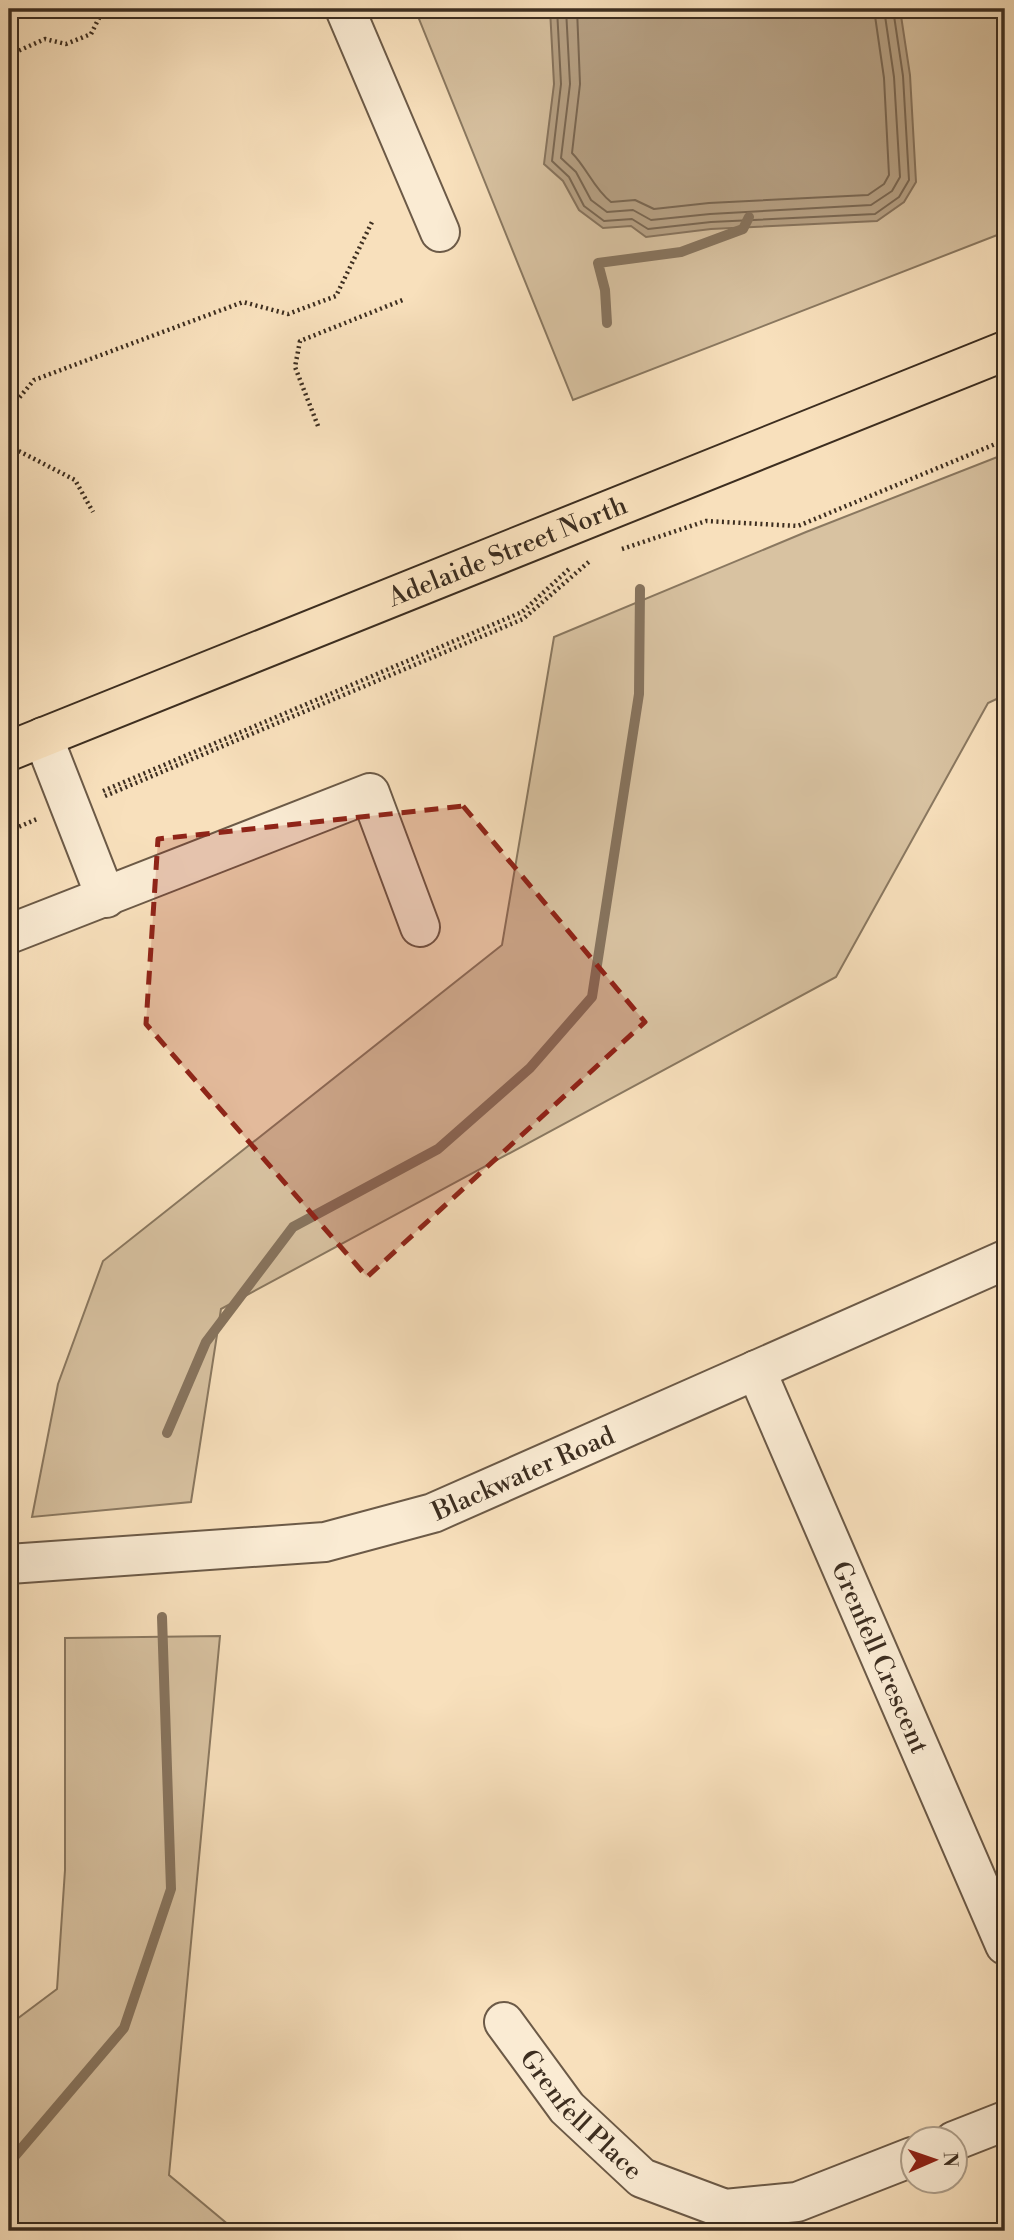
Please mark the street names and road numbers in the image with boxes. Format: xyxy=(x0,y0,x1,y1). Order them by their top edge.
street label: Adelaide Street North xyxy=(383,489,632,614)
street label: Blackwater Road xyxy=(426,1420,620,1529)
street label: Grenfell Crescent xyxy=(824,1557,935,1759)
street label: Grenfell Place xyxy=(513,2044,649,2187)

